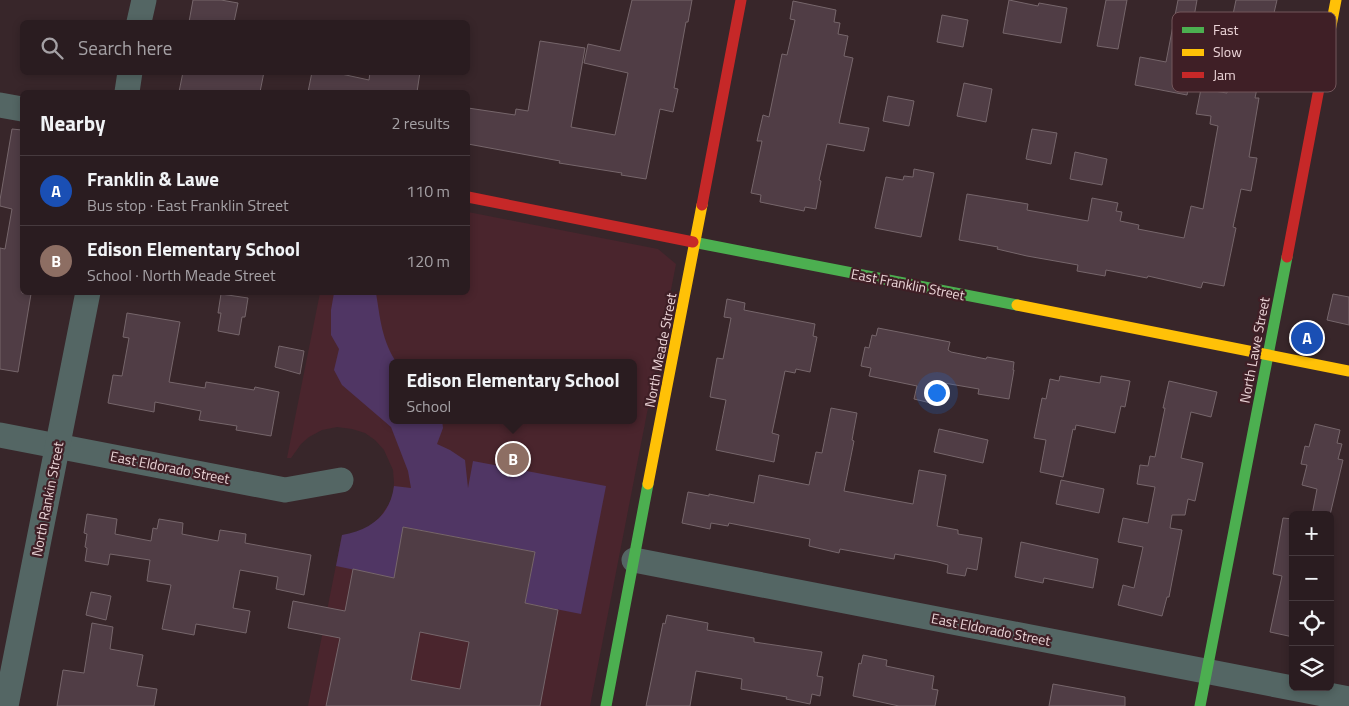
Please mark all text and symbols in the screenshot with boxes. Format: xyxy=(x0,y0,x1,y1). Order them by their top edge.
legend xyxy=(1172,12,1336,92)
text: Fast xyxy=(1213,19,1238,40)
search box xyxy=(20,20,470,75)
text: Search here xyxy=(78,33,172,62)
icon: search xyxy=(38,34,66,62)
text: Slow xyxy=(1213,41,1242,62)
text: Jam xyxy=(1213,64,1236,85)
text: Nearby xyxy=(40,107,105,139)
text: 2 results xyxy=(391,111,450,135)
text: Franklin & Lawe xyxy=(87,164,219,193)
text: A xyxy=(51,179,61,203)
text: 110 m xyxy=(406,179,450,203)
text: Bus stop · East Franklin Street xyxy=(87,193,289,217)
text: Edison Elementary School xyxy=(87,234,300,263)
text: B xyxy=(51,249,61,273)
text: 120 m xyxy=(406,249,450,273)
text: School · North Meade Street xyxy=(87,263,276,287)
street label: East Franklin Street xyxy=(849,263,967,305)
street label: North Meade Street xyxy=(639,291,681,409)
street label: North Lawe Street xyxy=(1233,295,1275,405)
pin: A xyxy=(1291,319,1323,357)
popup xyxy=(389,359,637,424)
text: Edison Elementary School xyxy=(406,365,620,394)
your location xyxy=(924,380,950,406)
text: School xyxy=(406,394,451,418)
street label: North Rankin Street xyxy=(26,440,68,558)
pin: B xyxy=(497,440,529,478)
street label: East Eldorado Street xyxy=(109,445,231,489)
map controls xyxy=(1289,511,1334,691)
button: + xyxy=(1289,511,1334,556)
button: − xyxy=(1289,556,1334,601)
button: locate xyxy=(1289,601,1334,646)
street label: East Eldorado Street xyxy=(930,607,1052,651)
button: layers xyxy=(1289,646,1334,691)

